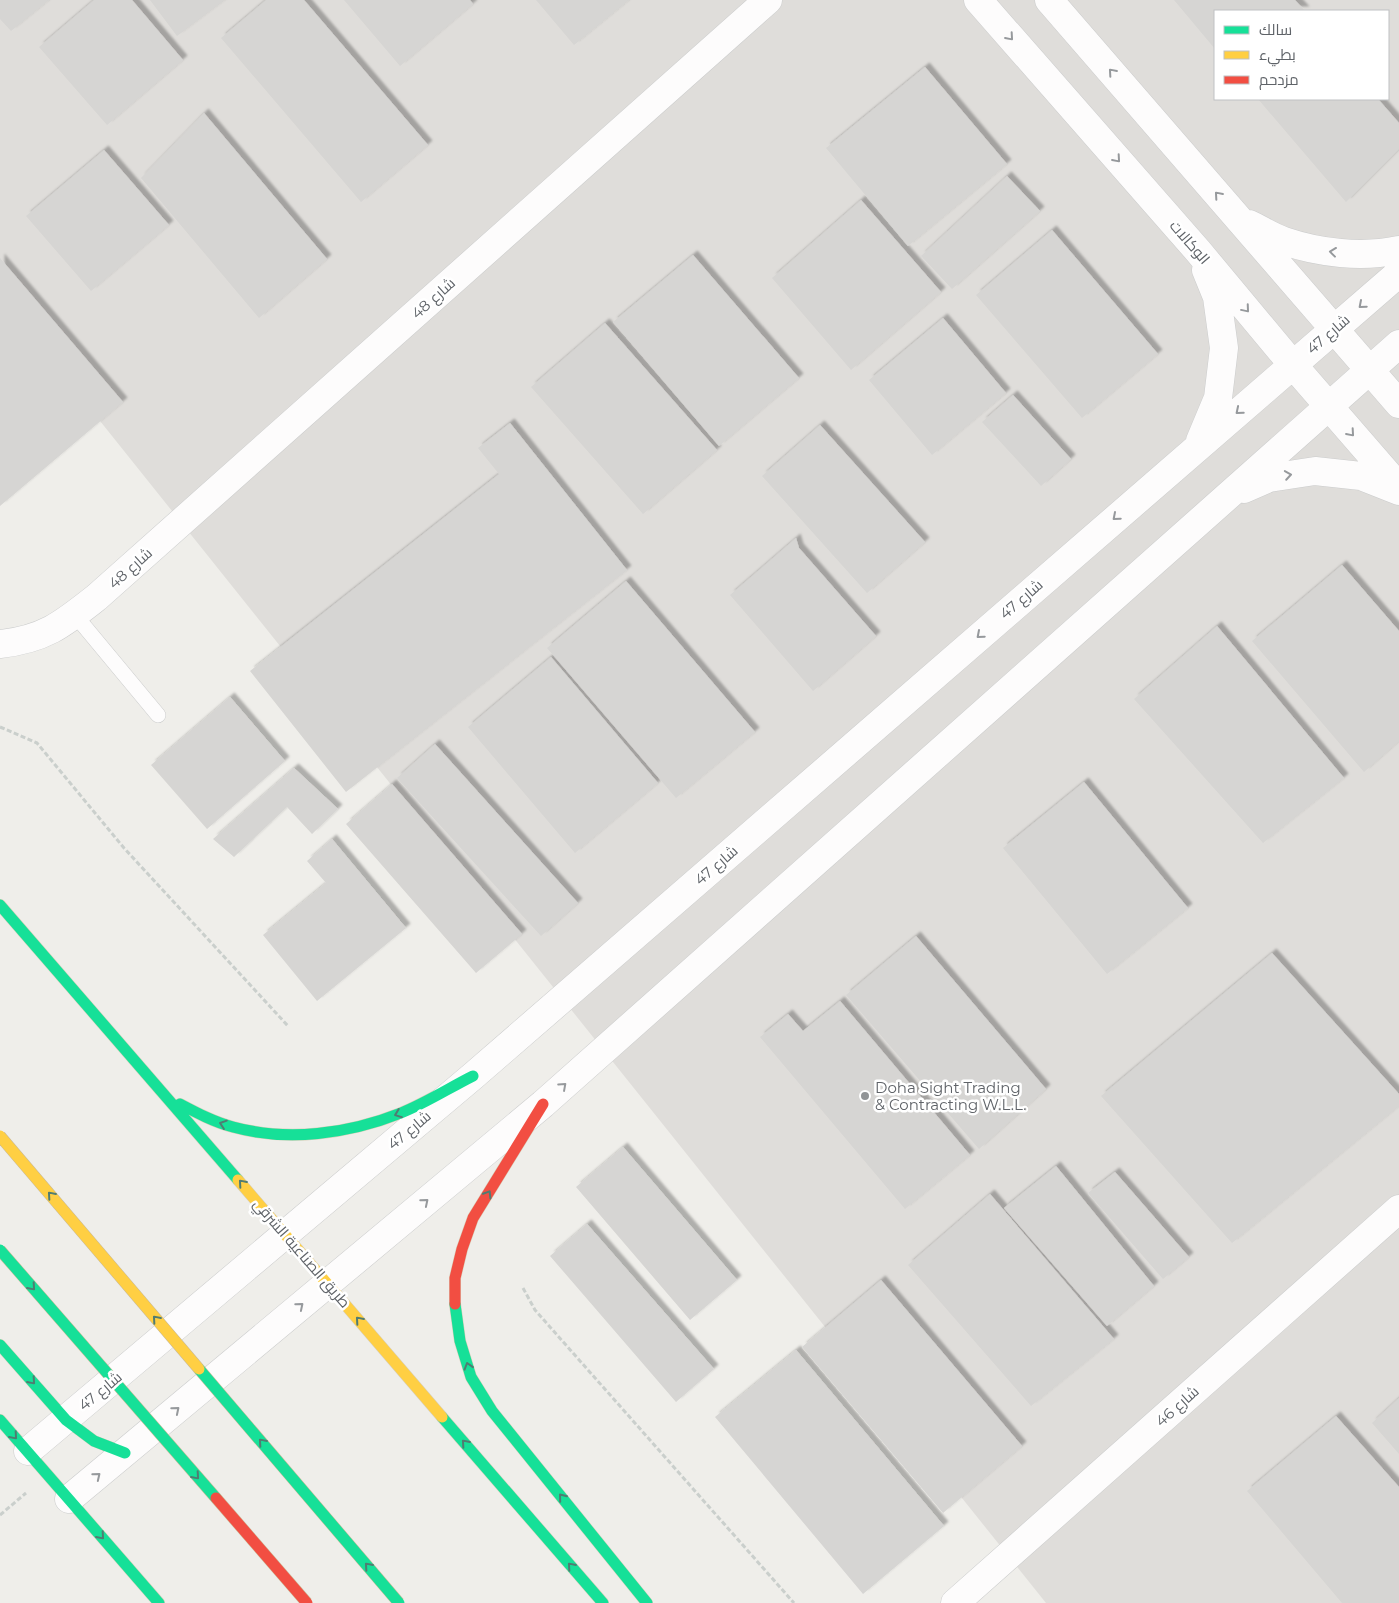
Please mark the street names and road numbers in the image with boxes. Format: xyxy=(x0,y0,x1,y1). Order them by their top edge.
street label: الوكالات xyxy=(1166,216,1214,268)
street label: شارع 48 xyxy=(407,273,460,324)
street label: شارع 47 xyxy=(1303,310,1355,359)
street label: شارع 48 xyxy=(104,543,157,594)
street label: شارع 47 xyxy=(996,575,1048,624)
street label: شارع 47 xyxy=(691,841,743,890)
street label: شارع 47 xyxy=(383,1106,436,1155)
street label: طريق الصناعية الشرقي xyxy=(247,1194,355,1313)
street label: شارع 47 xyxy=(74,1367,127,1416)
street label: شارع 46 xyxy=(1151,1382,1204,1432)

